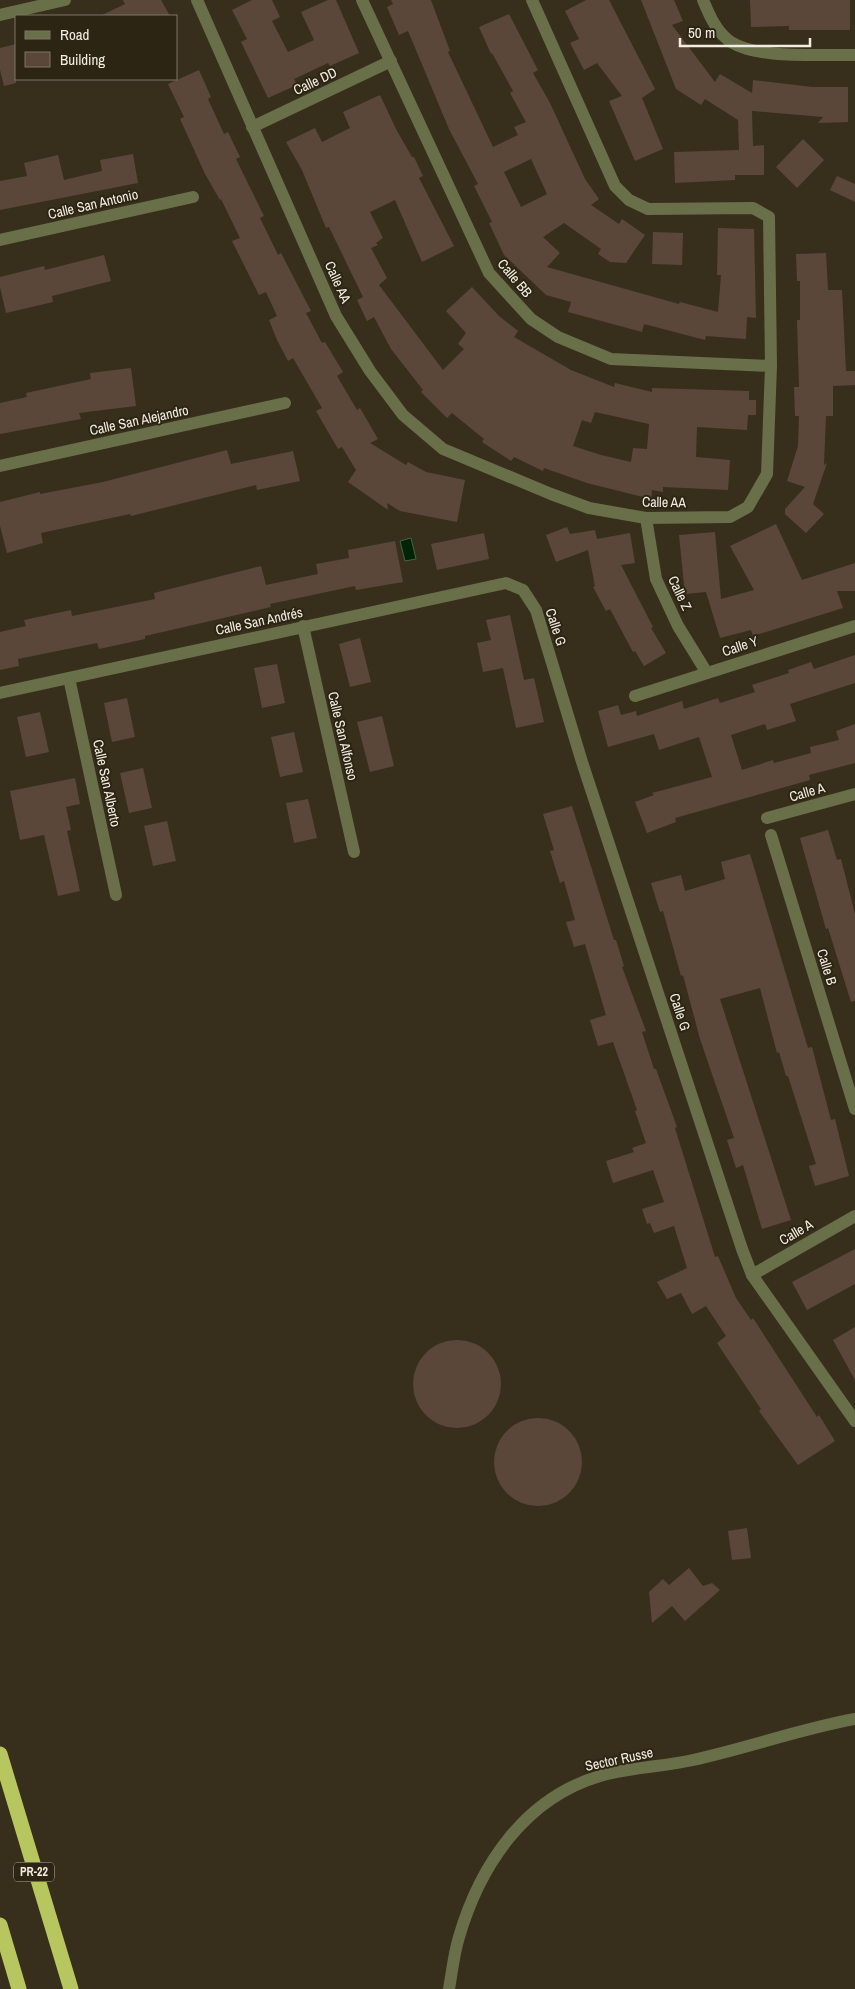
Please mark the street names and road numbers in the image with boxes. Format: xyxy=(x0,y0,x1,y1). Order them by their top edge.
street label: Calle DD xyxy=(290,63,340,99)
street label: Calle San Antonio xyxy=(46,185,140,223)
street label: Calle BB xyxy=(494,255,536,301)
street label: Calle AA xyxy=(321,258,355,306)
street label: Calle San Alejandro xyxy=(88,401,190,439)
street label: Calle AA xyxy=(642,493,687,511)
street label: Calle Z xyxy=(664,573,696,613)
street label: Calle San Andrés xyxy=(214,603,305,639)
street label: Calle G xyxy=(542,606,570,648)
street label: Calle Y xyxy=(720,632,761,660)
street label: Calle San Alfonso xyxy=(324,690,362,782)
street label: Calle San Alberto xyxy=(89,738,125,828)
street label: Calle A xyxy=(787,778,827,806)
street label: Calle B xyxy=(813,947,841,988)
street label: Calle G xyxy=(666,991,694,1033)
street label: Calle A xyxy=(776,1215,817,1249)
street label: Sector Russe xyxy=(583,1743,655,1775)
road number: PR-22 xyxy=(14,1862,54,1881)

